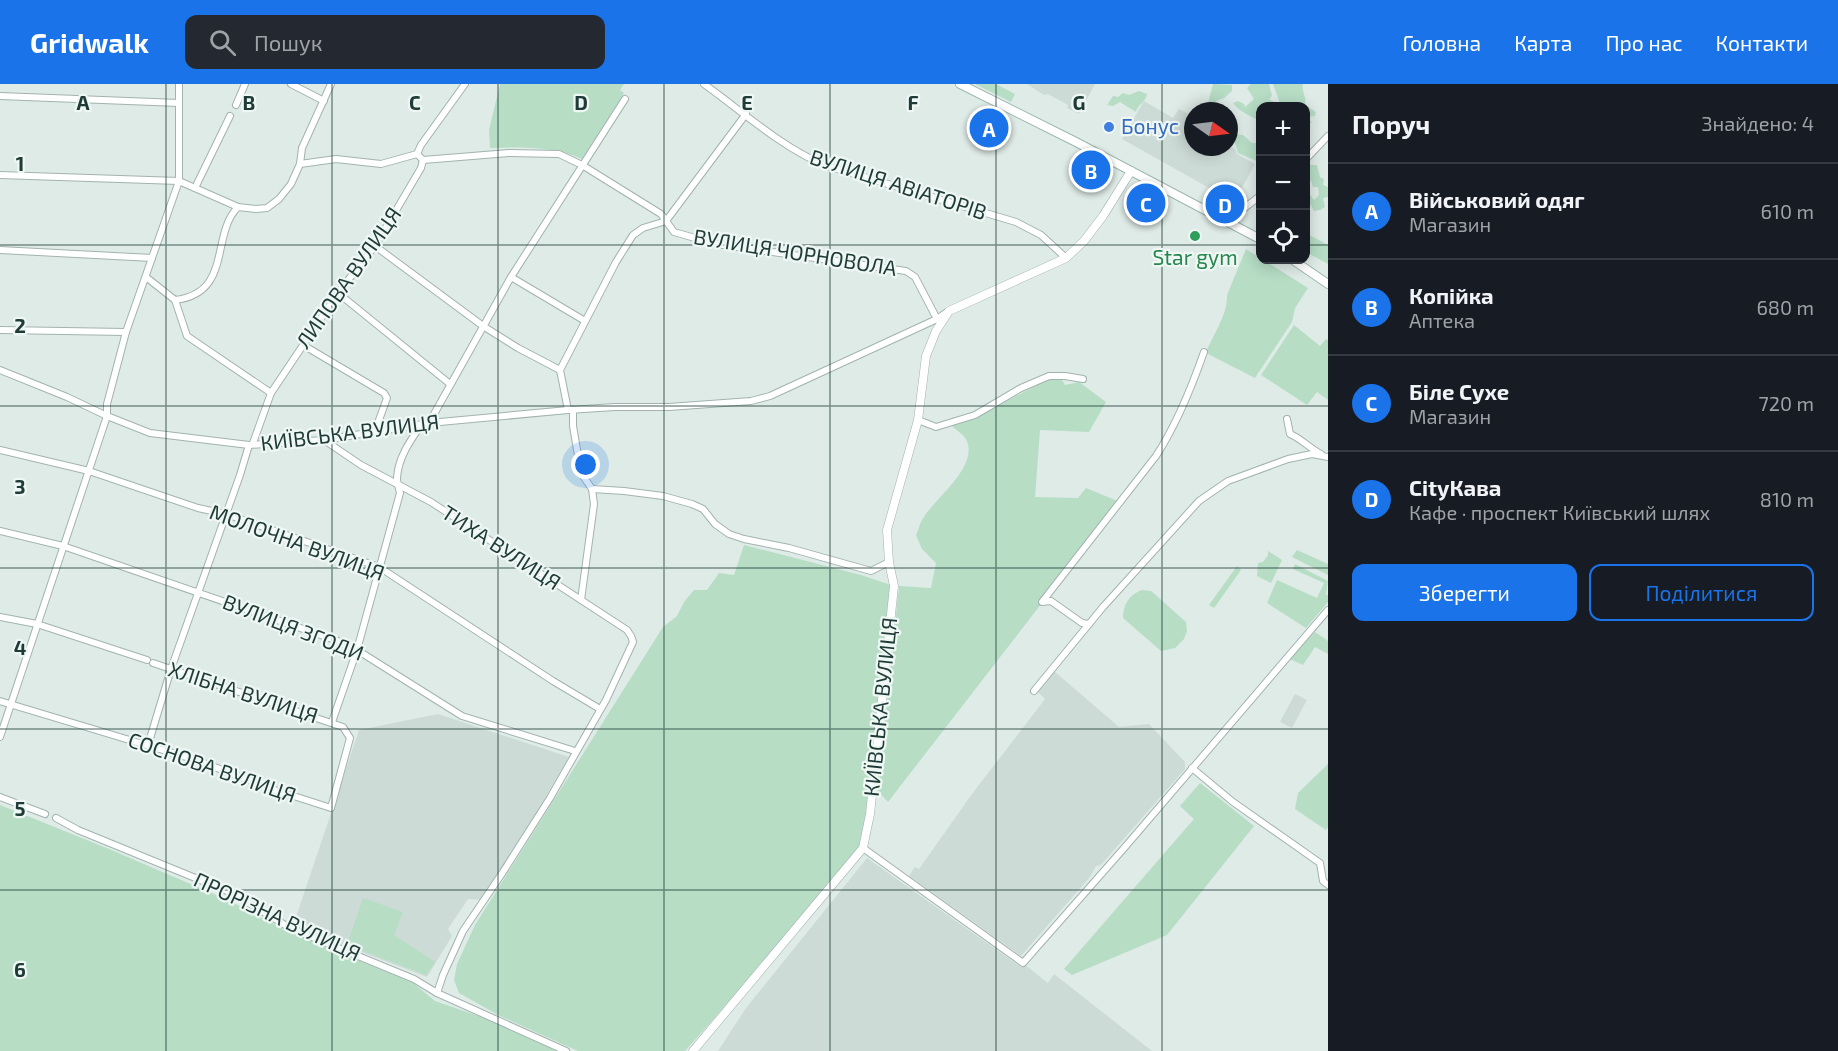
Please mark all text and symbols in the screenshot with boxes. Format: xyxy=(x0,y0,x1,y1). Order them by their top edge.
search box xyxy=(185,15,605,69)
text: Gridwalk xyxy=(30,25,149,59)
icon: search xyxy=(206,26,239,59)
text: Пошук xyxy=(254,29,323,55)
text: Головна xyxy=(1402,30,1481,55)
text: Карта xyxy=(1514,30,1572,55)
text: Про нас xyxy=(1605,30,1683,55)
text: Контакти xyxy=(1716,30,1808,55)
text: A xyxy=(76,90,90,114)
text: B xyxy=(243,90,255,114)
text: C xyxy=(409,90,421,114)
text: D xyxy=(574,90,588,114)
text: E xyxy=(741,90,753,114)
text: F xyxy=(907,90,919,114)
text: G xyxy=(1073,90,1085,114)
north arrow xyxy=(1184,102,1238,156)
map controls xyxy=(1256,102,1310,264)
button: + xyxy=(1256,102,1310,156)
pin: A xyxy=(970,106,1008,150)
text: Поруч xyxy=(1352,108,1430,139)
text: Знайдено: 4 xyxy=(1702,111,1814,135)
place label: Бонус xyxy=(1121,113,1179,139)
marker: Бонус xyxy=(1102,120,1116,134)
street label: ВУЛИЦЯ АВІАТОРІВ xyxy=(807,143,990,224)
pin: B xyxy=(1072,148,1110,193)
text: 1 xyxy=(16,151,24,175)
button: − xyxy=(1256,156,1310,210)
pin: C xyxy=(1126,180,1166,226)
pin: D xyxy=(1206,182,1244,226)
text: Військовий одяг xyxy=(1409,186,1585,212)
text: A xyxy=(1365,199,1378,223)
text: 610 m xyxy=(1761,199,1814,223)
street label: ЛИПОВА ВУЛИЦЯ xyxy=(290,202,406,353)
button: locate xyxy=(1256,210,1310,264)
text: Магазин xyxy=(1409,212,1491,236)
street label: ВУЛИЦЯ ЧОРНОВОЛА xyxy=(692,223,899,280)
marker: Star gym xyxy=(1188,229,1202,243)
place label: Star gym xyxy=(1152,244,1238,269)
text: Копійка xyxy=(1409,282,1494,308)
text: B xyxy=(1365,295,1378,319)
text: 680 m xyxy=(1756,295,1814,319)
text: Аптека xyxy=(1409,308,1475,332)
text: 2 xyxy=(14,313,26,337)
text: Біле Сухе xyxy=(1409,378,1509,404)
text: C xyxy=(1366,391,1377,415)
text: 720 m xyxy=(1758,391,1814,415)
text: Магазин xyxy=(1409,404,1491,428)
street label: КИЇВСЬКА ВУЛИЦЯ xyxy=(259,408,441,455)
your location xyxy=(571,450,600,479)
text: 3 xyxy=(14,474,26,498)
text: CityКава xyxy=(1409,474,1501,500)
text: D xyxy=(1365,487,1378,511)
text: 810 m xyxy=(1760,487,1814,511)
street label: МОЛОЧНА ВУЛИЦЯ xyxy=(207,498,388,585)
street label: ТИХА ВУЛИЦЯ xyxy=(438,499,566,594)
text: Кафе · проспект Київський шлях xyxy=(1409,500,1710,524)
button: Зберегти xyxy=(1352,564,1577,621)
button: Поділитися xyxy=(1589,564,1814,621)
street label: ВУЛИЦЯ ЗГОДИ xyxy=(220,588,368,665)
street label: КИЇВСЬКА ВУЛИЦЯ xyxy=(858,616,901,798)
text: 4 xyxy=(14,635,27,659)
street label: ХЛІБНА ВУЛИЦЯ xyxy=(165,656,321,728)
street label: СОСНОВА ВУЛИЦЯ xyxy=(125,726,300,807)
text: 5 xyxy=(14,796,26,820)
street label: ПРОРІЗНА ВУЛИЦЯ xyxy=(190,866,365,965)
text: 6 xyxy=(14,957,26,981)

